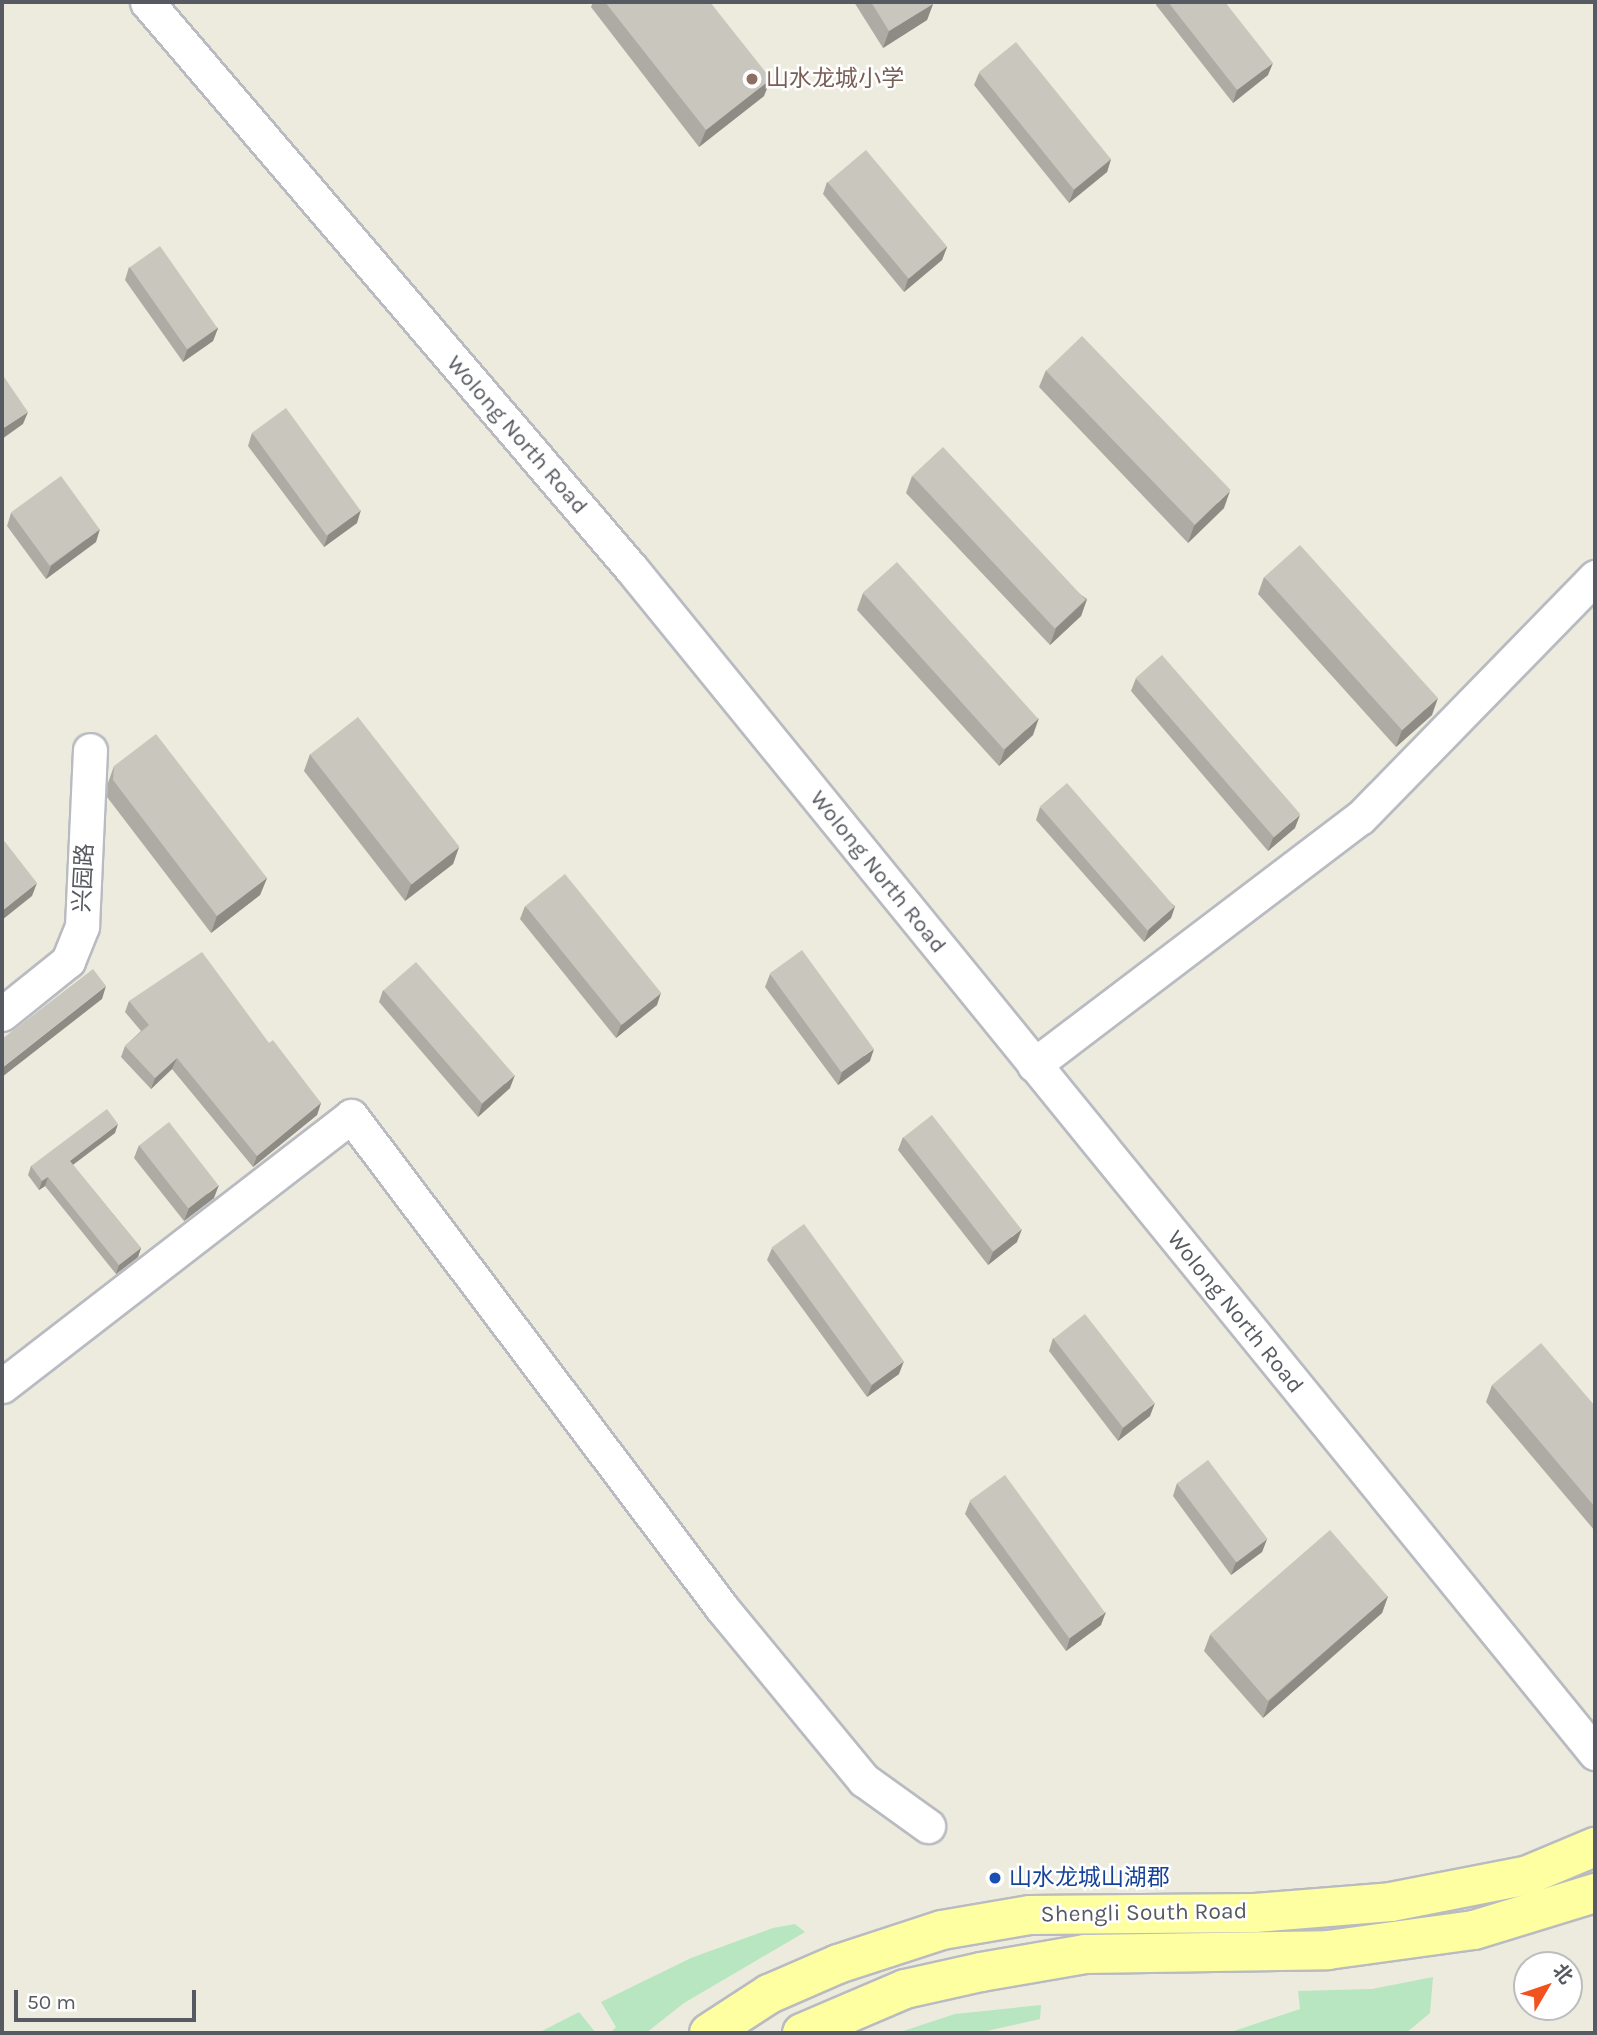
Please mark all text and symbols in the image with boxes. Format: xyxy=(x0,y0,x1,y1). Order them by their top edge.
place label: 山水龙城小学 xyxy=(766,65,904,93)
marker: 山水龙城小学 xyxy=(744,71,760,87)
street label: Wolong North Road xyxy=(441,350,593,520)
street label: Wolong North Road xyxy=(804,785,952,959)
street label: 兴园路 xyxy=(68,843,100,913)
street label: Wolong North Road xyxy=(1161,1225,1309,1399)
place label: 山水龙城山湖郡 xyxy=(1009,1864,1170,1892)
marker: 山水龙城山湖郡 xyxy=(987,1870,1003,1886)
street label: Shengli South Road xyxy=(1040,1897,1248,1929)
north arrow xyxy=(1513,1951,1583,2021)
text: 北 xyxy=(1548,1960,1577,1988)
scale bar xyxy=(18,1976,200,2020)
text: 50 m xyxy=(27,1990,76,2014)

